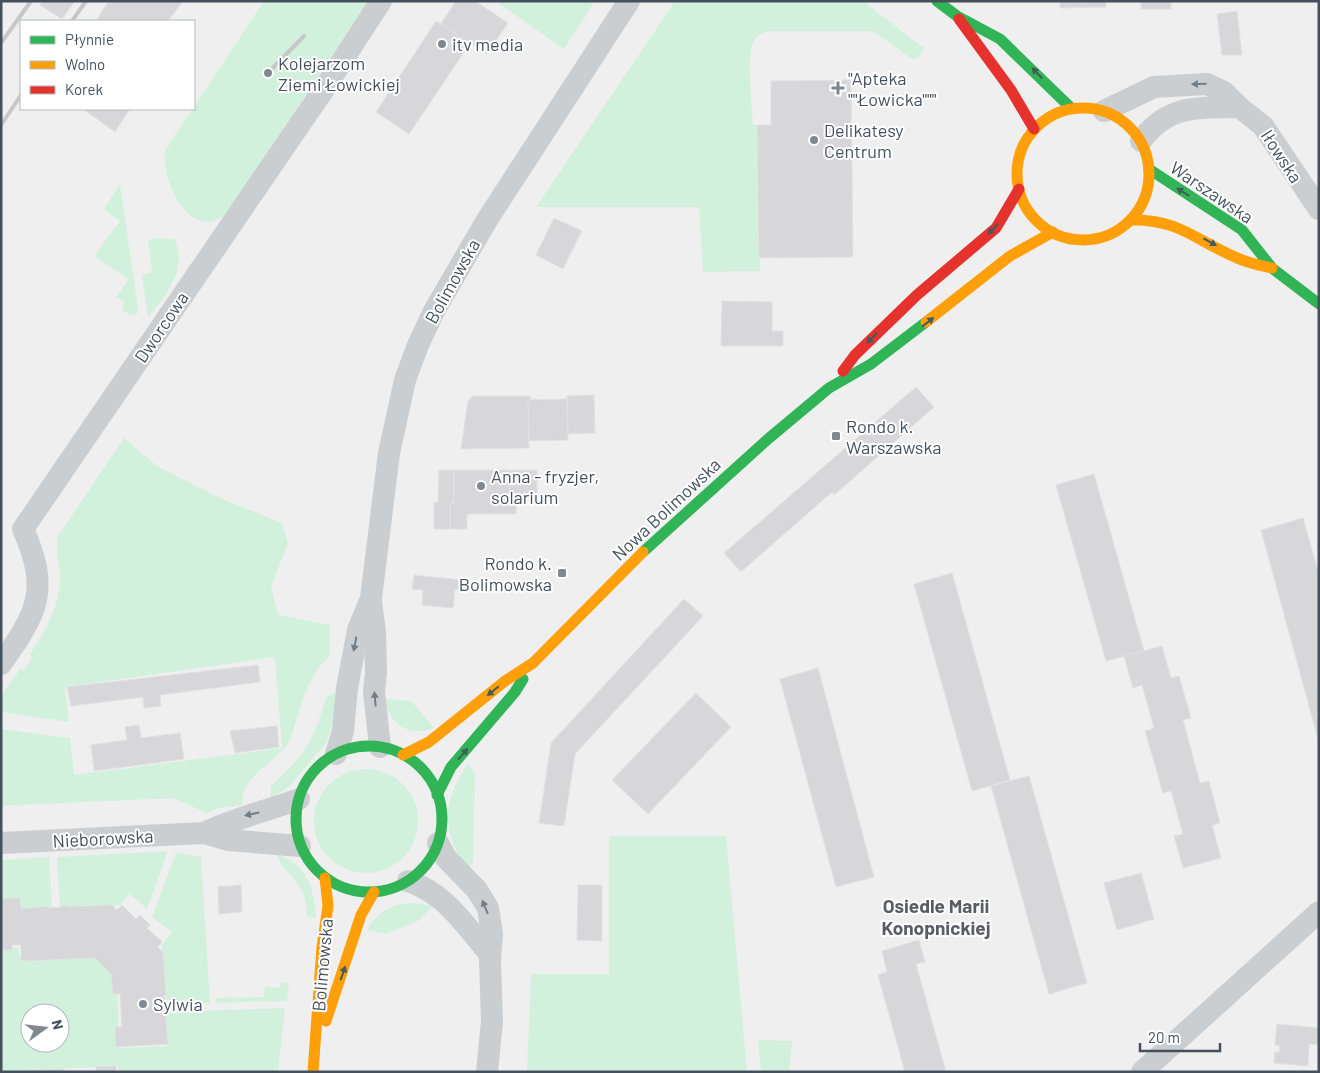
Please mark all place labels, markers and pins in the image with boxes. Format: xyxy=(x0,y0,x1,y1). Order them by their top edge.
place label: itv media xyxy=(452,33,523,55)
marker: itv media xyxy=(436,38,448,50)
place label: Kolejarzom Ziemi Łowickiej xyxy=(278,52,400,95)
marker: Kolejarzom Ziemi Łowickiej xyxy=(262,67,274,79)
place label: "Apteka ""Łowicka""" xyxy=(848,67,937,110)
marker: "Apteka ""Łowicka""" xyxy=(832,82,844,94)
place label: Delikatesy Centrum xyxy=(824,119,904,162)
marker: Delikatesy Centrum xyxy=(808,134,820,146)
place label: Rondo k. Warszawska xyxy=(846,415,942,458)
marker: Rondo k. Warszawska xyxy=(830,430,842,442)
place label: Anna - fryzjer, solarium xyxy=(491,465,599,508)
marker: Anna - fryzjer, solarium xyxy=(475,480,487,492)
place label: Rondo k. Bolimowska xyxy=(459,552,552,595)
marker: Rondo k. Bolimowska xyxy=(556,567,568,579)
place label: Sylwia xyxy=(153,993,203,1015)
marker: Sylwia xyxy=(137,998,149,1010)

